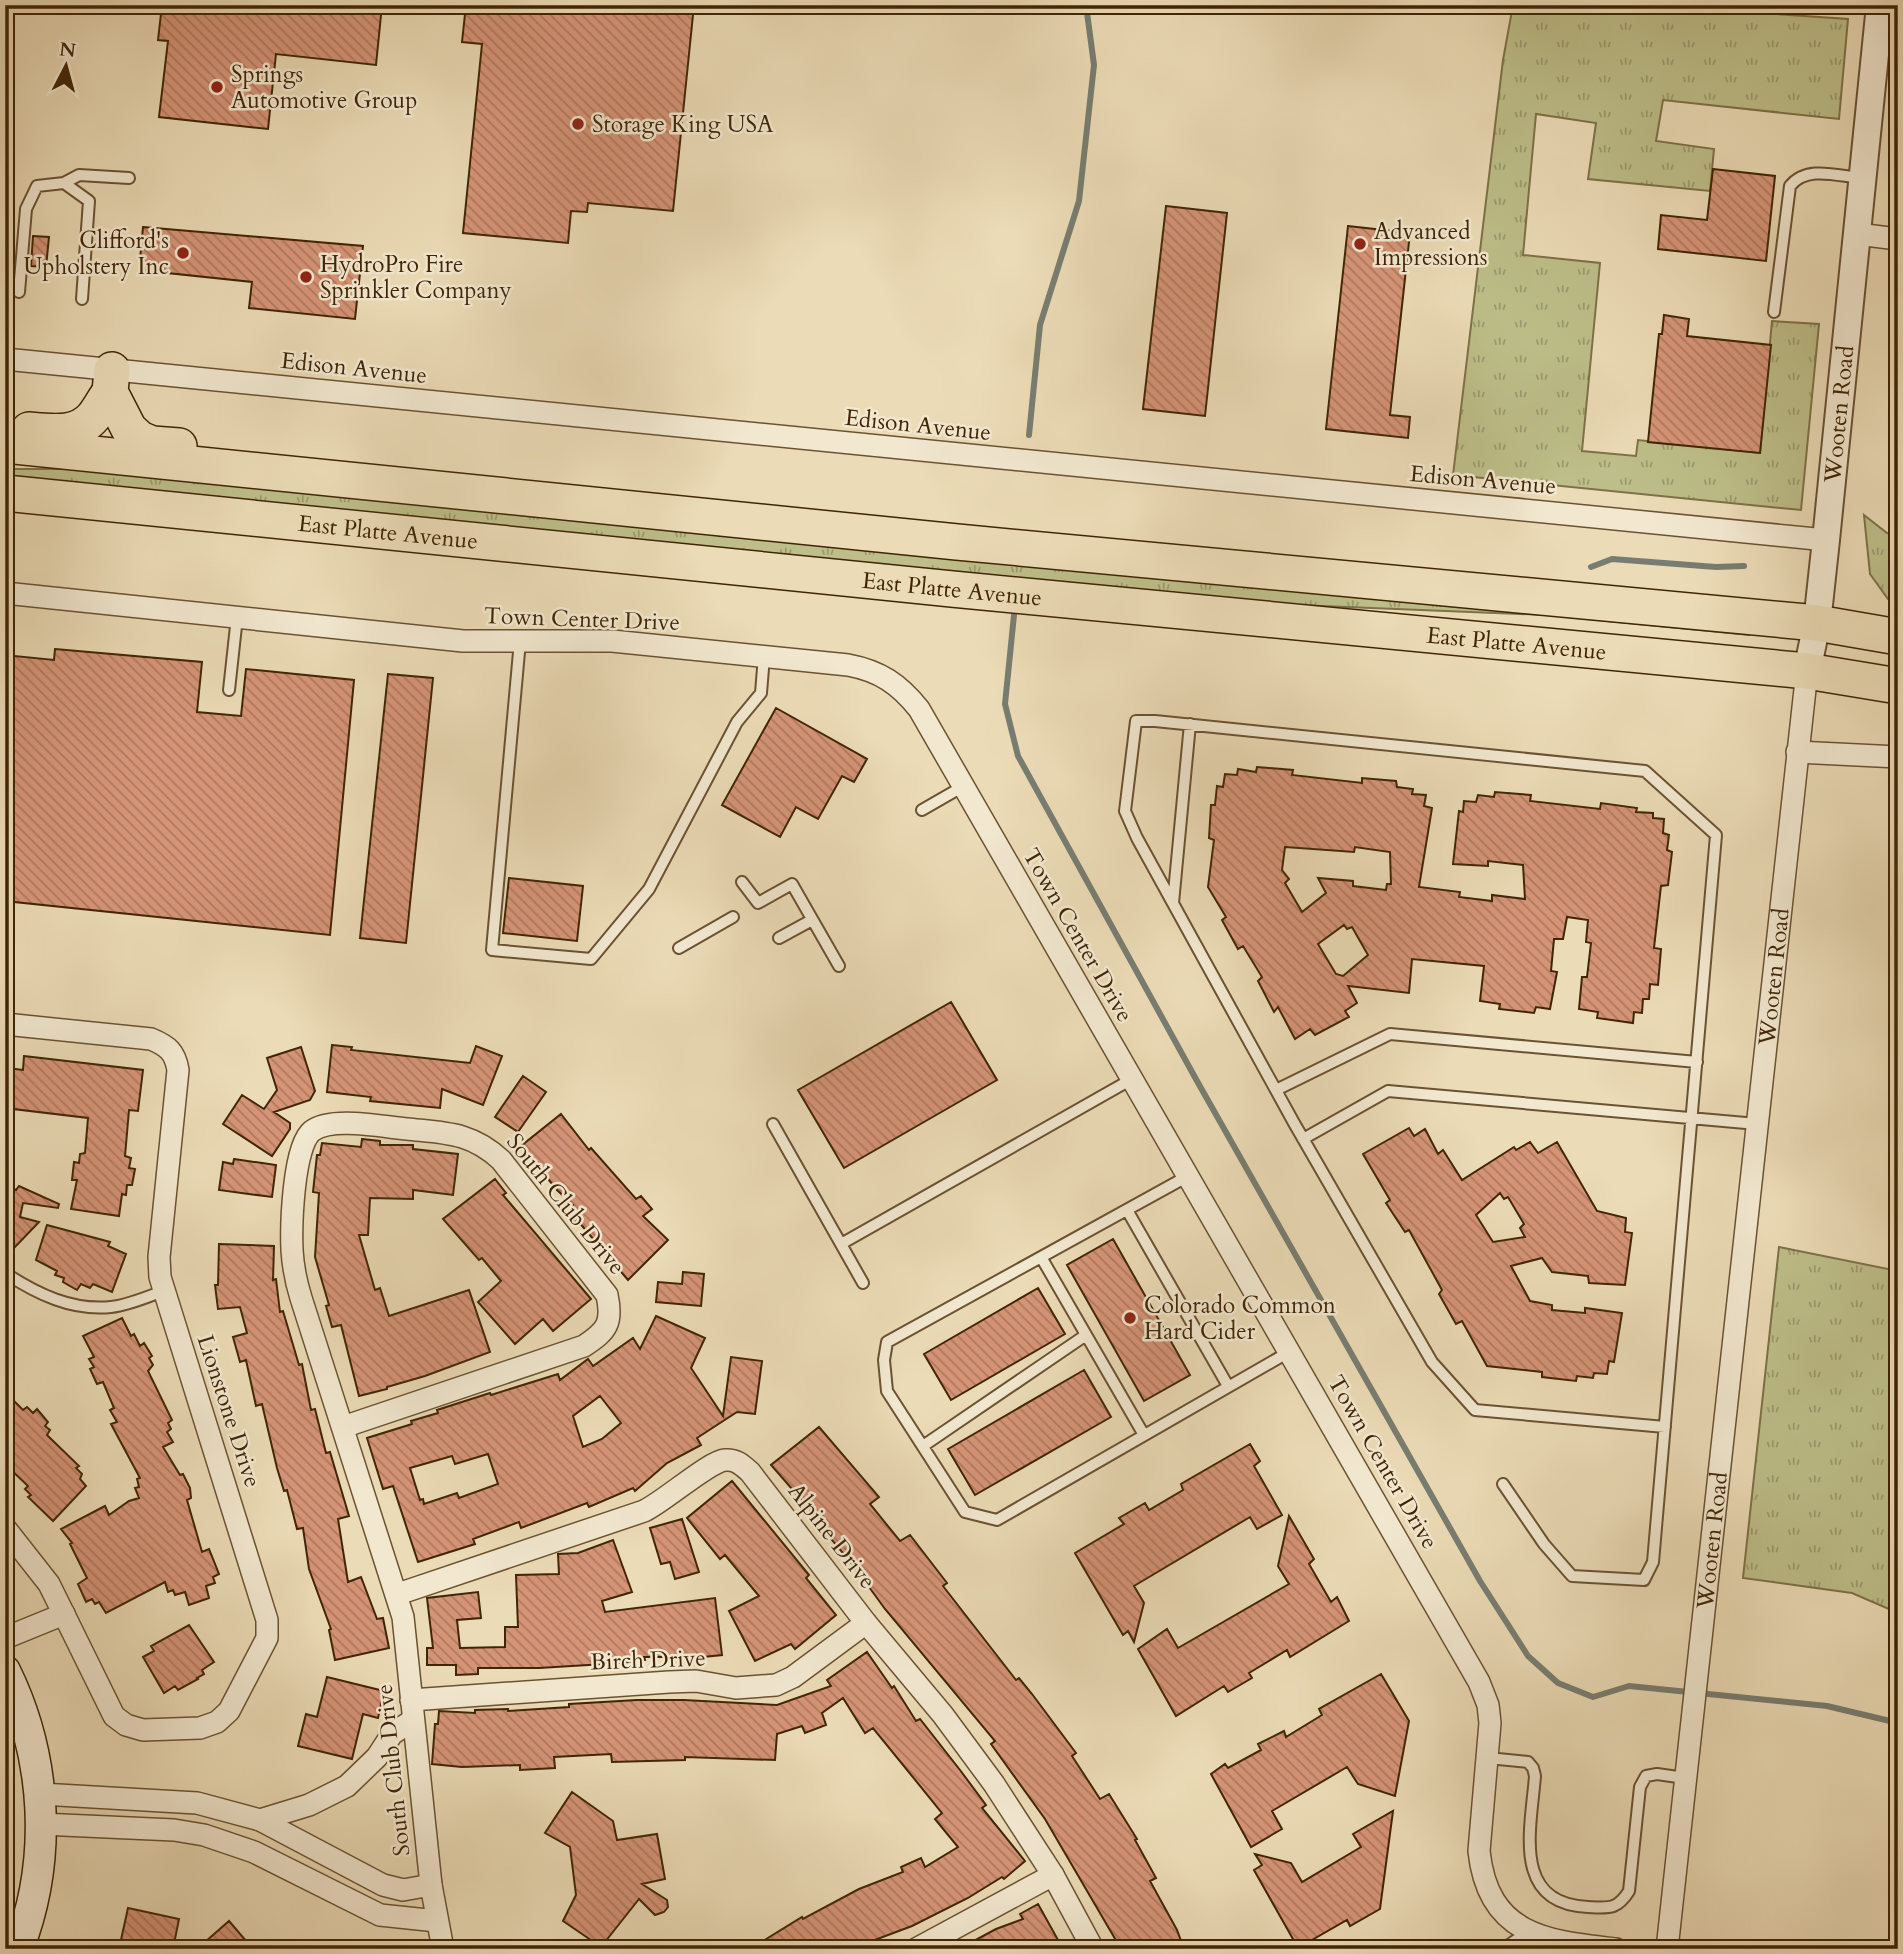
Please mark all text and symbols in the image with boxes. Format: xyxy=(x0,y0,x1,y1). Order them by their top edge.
north arrow xyxy=(32,32,102,102)
text: N xyxy=(58,36,78,64)
place label: Springs Automotive Group xyxy=(231,59,417,116)
marker: Springs Automotive Group xyxy=(209,79,225,95)
place label: Storage King USA xyxy=(592,109,774,140)
marker: Storage King USA xyxy=(570,116,586,132)
place label: Advanced Impressions xyxy=(1374,216,1487,273)
place label: Clifford's Upholstery Inc xyxy=(24,225,169,282)
marker: Advanced Impressions xyxy=(1352,236,1368,252)
marker: Clifford's Upholstery Inc xyxy=(175,245,191,261)
place label: HydroPro Fire Sprinkler Company xyxy=(320,249,512,306)
marker: HydroPro Fire Sprinkler Company xyxy=(298,269,314,285)
street label: Wooten Road xyxy=(1816,343,1861,485)
street label: Edison Avenue xyxy=(279,345,429,391)
street label: Edison Avenue xyxy=(843,402,993,448)
street label: Edison Avenue xyxy=(1408,458,1558,502)
street label: East Platte Avenue xyxy=(297,507,479,556)
street label: East Platte Avenue xyxy=(861,564,1044,613)
street label: Town Center Drive xyxy=(484,600,680,638)
street label: East Platte Avenue xyxy=(1425,619,1608,667)
street label: Town Center Drive xyxy=(1016,842,1140,1028)
street label: Wooten Road xyxy=(1750,906,1796,1048)
street label: South Club Drive xyxy=(500,1127,632,1281)
place label: Colorado Common Hard Cider xyxy=(1144,1290,1336,1347)
marker: Colorado Common Hard Cider xyxy=(1122,1310,1138,1326)
street label: Lionstone Drive xyxy=(190,1331,268,1491)
street label: Town Center Drive xyxy=(1321,1369,1445,1555)
street label: Wooten Road xyxy=(1689,1469,1735,1612)
street label: Alpine Drive xyxy=(781,1477,883,1595)
street label: Birch Drive xyxy=(590,1642,706,1678)
street label: South Club Drive xyxy=(369,1682,417,1858)

